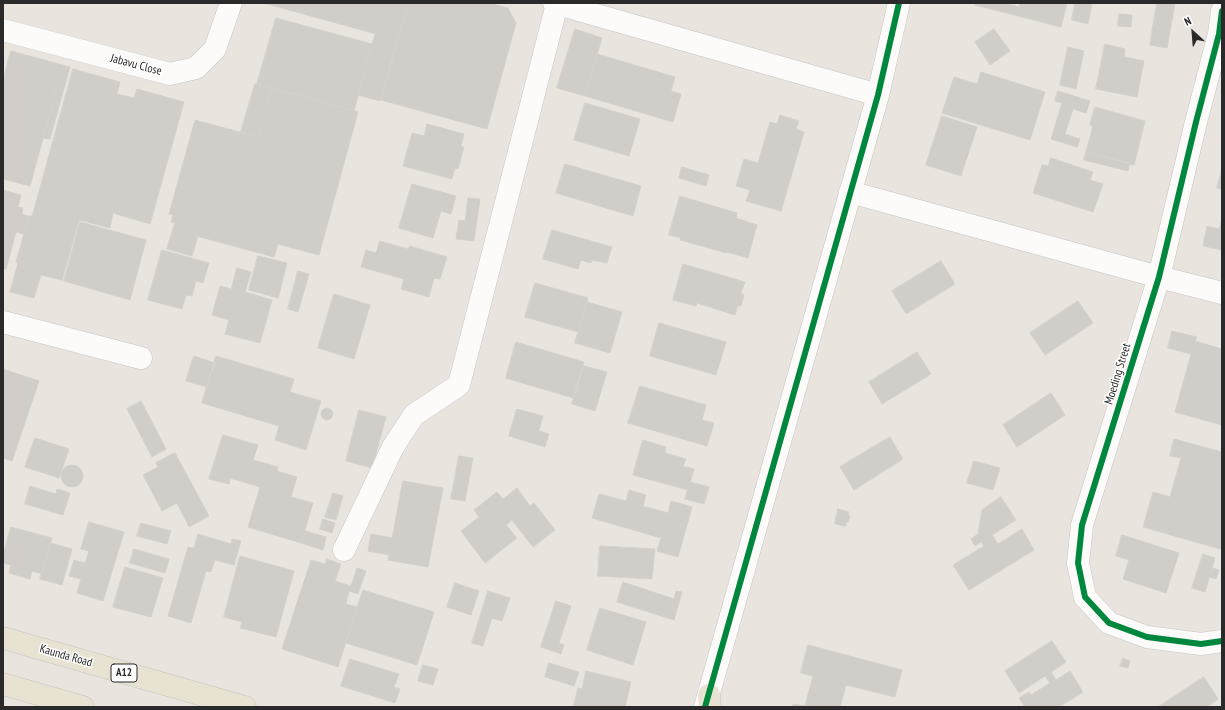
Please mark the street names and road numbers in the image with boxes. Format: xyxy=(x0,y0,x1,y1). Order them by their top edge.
street label: Jabavu Close xyxy=(109,51,163,79)
street label: Moeding Street xyxy=(1102,342,1134,406)
street label: Kaunda Road xyxy=(38,642,94,670)
road number: A12 xyxy=(111,664,137,682)

